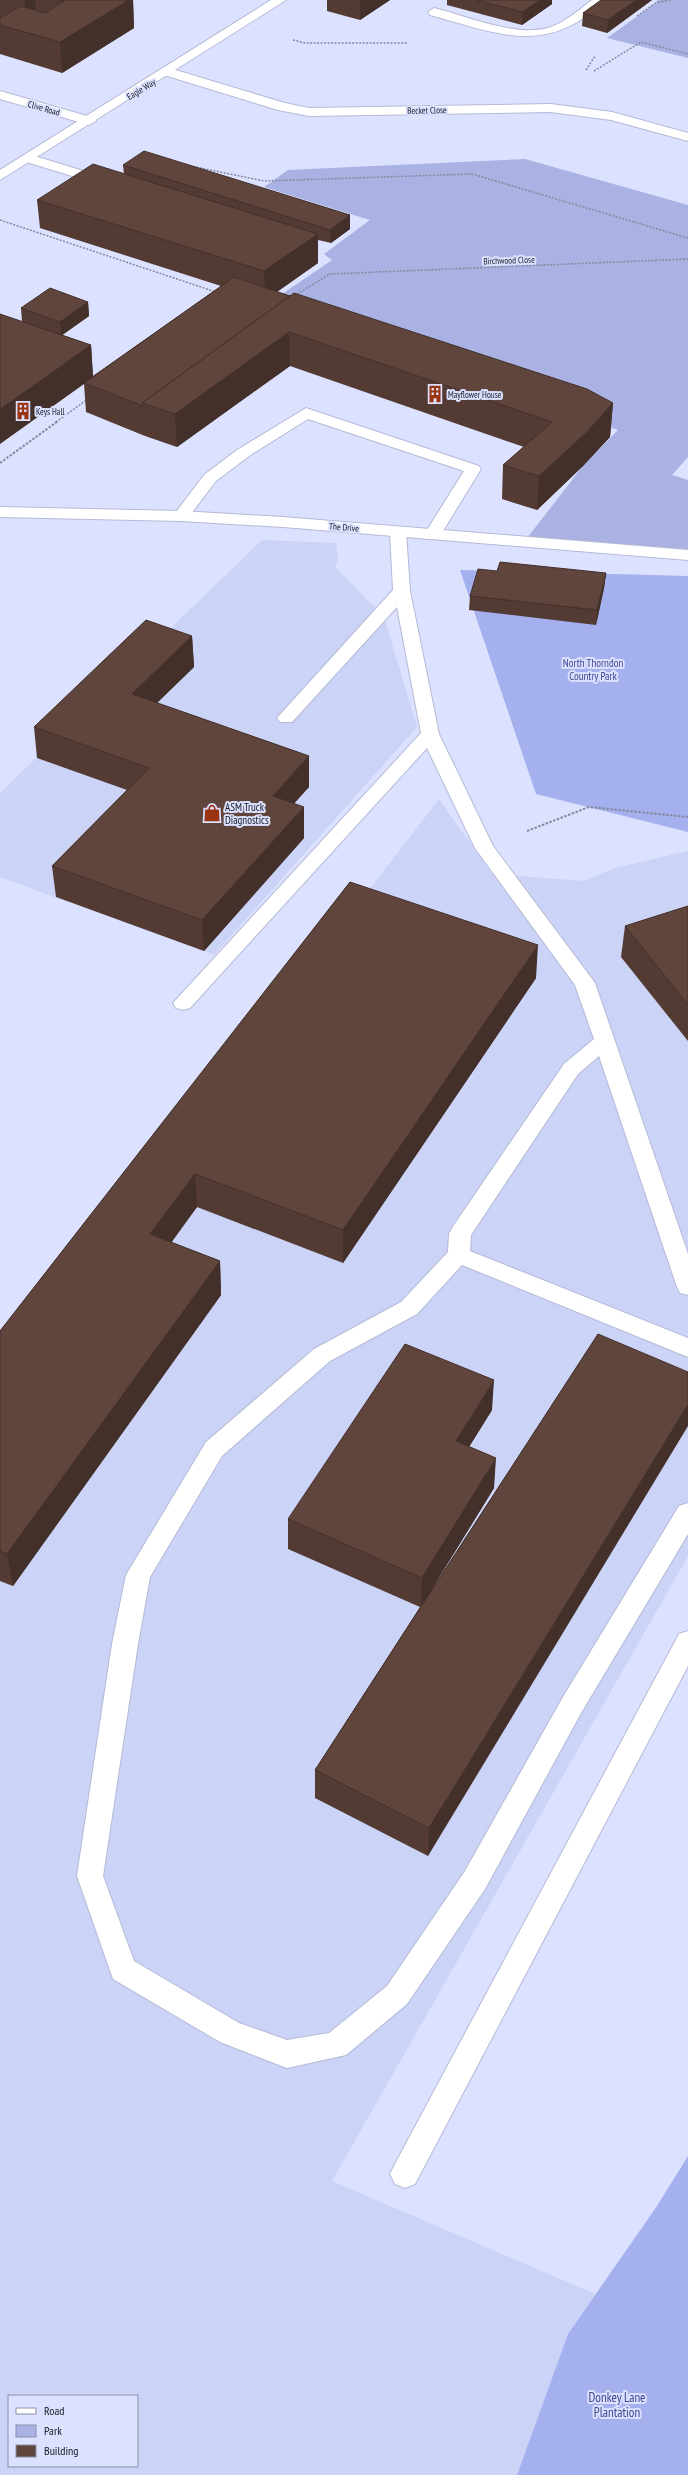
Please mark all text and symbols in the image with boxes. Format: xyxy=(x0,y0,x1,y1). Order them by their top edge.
street label: Eagle Way xyxy=(125,76,158,102)
street label: Clive Road xyxy=(27,98,61,118)
street label: Becket Close xyxy=(407,104,447,116)
street label: Birchwood Close xyxy=(483,254,535,266)
building icon: Mayflower House xyxy=(425,384,445,404)
place label: Mayflower House xyxy=(448,389,502,400)
building icon: Keys Hall xyxy=(13,401,33,421)
place label: Keys Hall xyxy=(36,406,66,417)
street label: The Drive xyxy=(329,520,360,534)
park label: North Thorndon Country Park xyxy=(563,656,623,683)
place label: ASM Truck Diagnostics xyxy=(225,800,269,827)
shop icon: ASM Truck Diagnostics xyxy=(202,803,222,823)
park label: Donkey Lane Plantation xyxy=(589,2389,645,2421)
legend xyxy=(8,2395,138,2467)
text: Road xyxy=(44,2403,64,2418)
text: Park xyxy=(44,2423,62,2438)
text: Building xyxy=(44,2443,79,2458)

